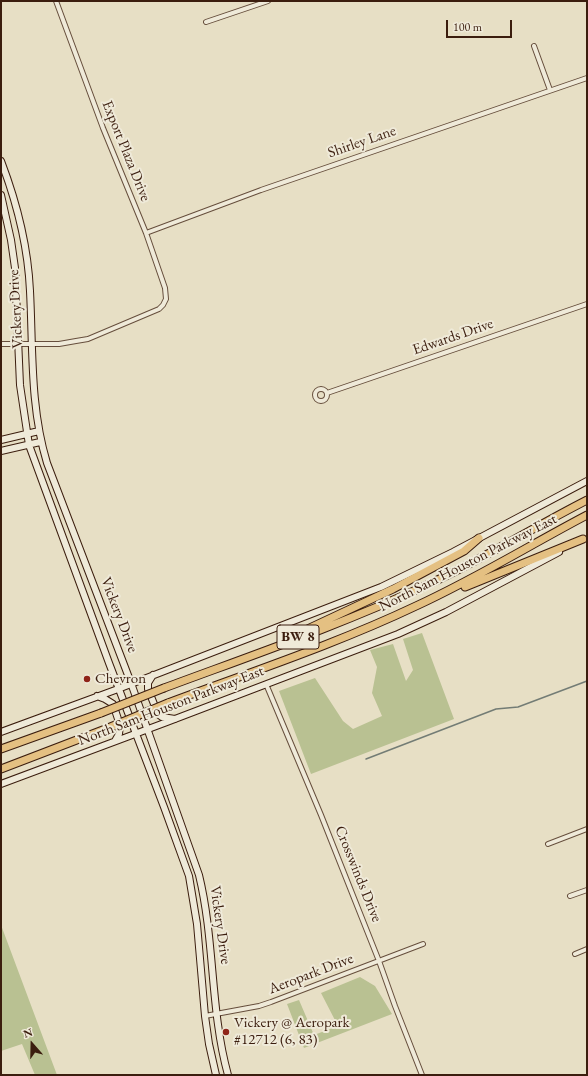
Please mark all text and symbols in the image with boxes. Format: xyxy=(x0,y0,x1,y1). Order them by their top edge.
scale bar xyxy=(448,12,514,38)
text: 100 m xyxy=(453,19,482,35)
street label: Export Plaza Drive xyxy=(98,98,154,204)
street label: Shirley Lane xyxy=(326,122,398,162)
street label: Vickery Drive xyxy=(5,269,27,349)
street label: Edwards Drive xyxy=(410,315,496,359)
street label: North Sam Houston Parkway East xyxy=(376,510,560,616)
street label: Vickery Drive xyxy=(96,575,142,655)
road number: BW 8 xyxy=(277,625,319,649)
street label: North Sam Houston Parkway East xyxy=(76,662,266,750)
place label: Chevron xyxy=(95,670,146,688)
marker: Chevron xyxy=(82,674,92,684)
street label: Crosswinds Drive xyxy=(331,823,385,925)
street label: Vickery Drive xyxy=(206,885,234,965)
street label: Aeropark Drive xyxy=(266,950,356,998)
place label: Vickery @ Aeropark #12712 (6, 83) xyxy=(234,1014,349,1049)
north arrow xyxy=(12,1024,52,1064)
text: N xyxy=(21,1025,34,1041)
marker: Vickery @ Aeropark #12712 (6, 83) xyxy=(221,1027,231,1037)

